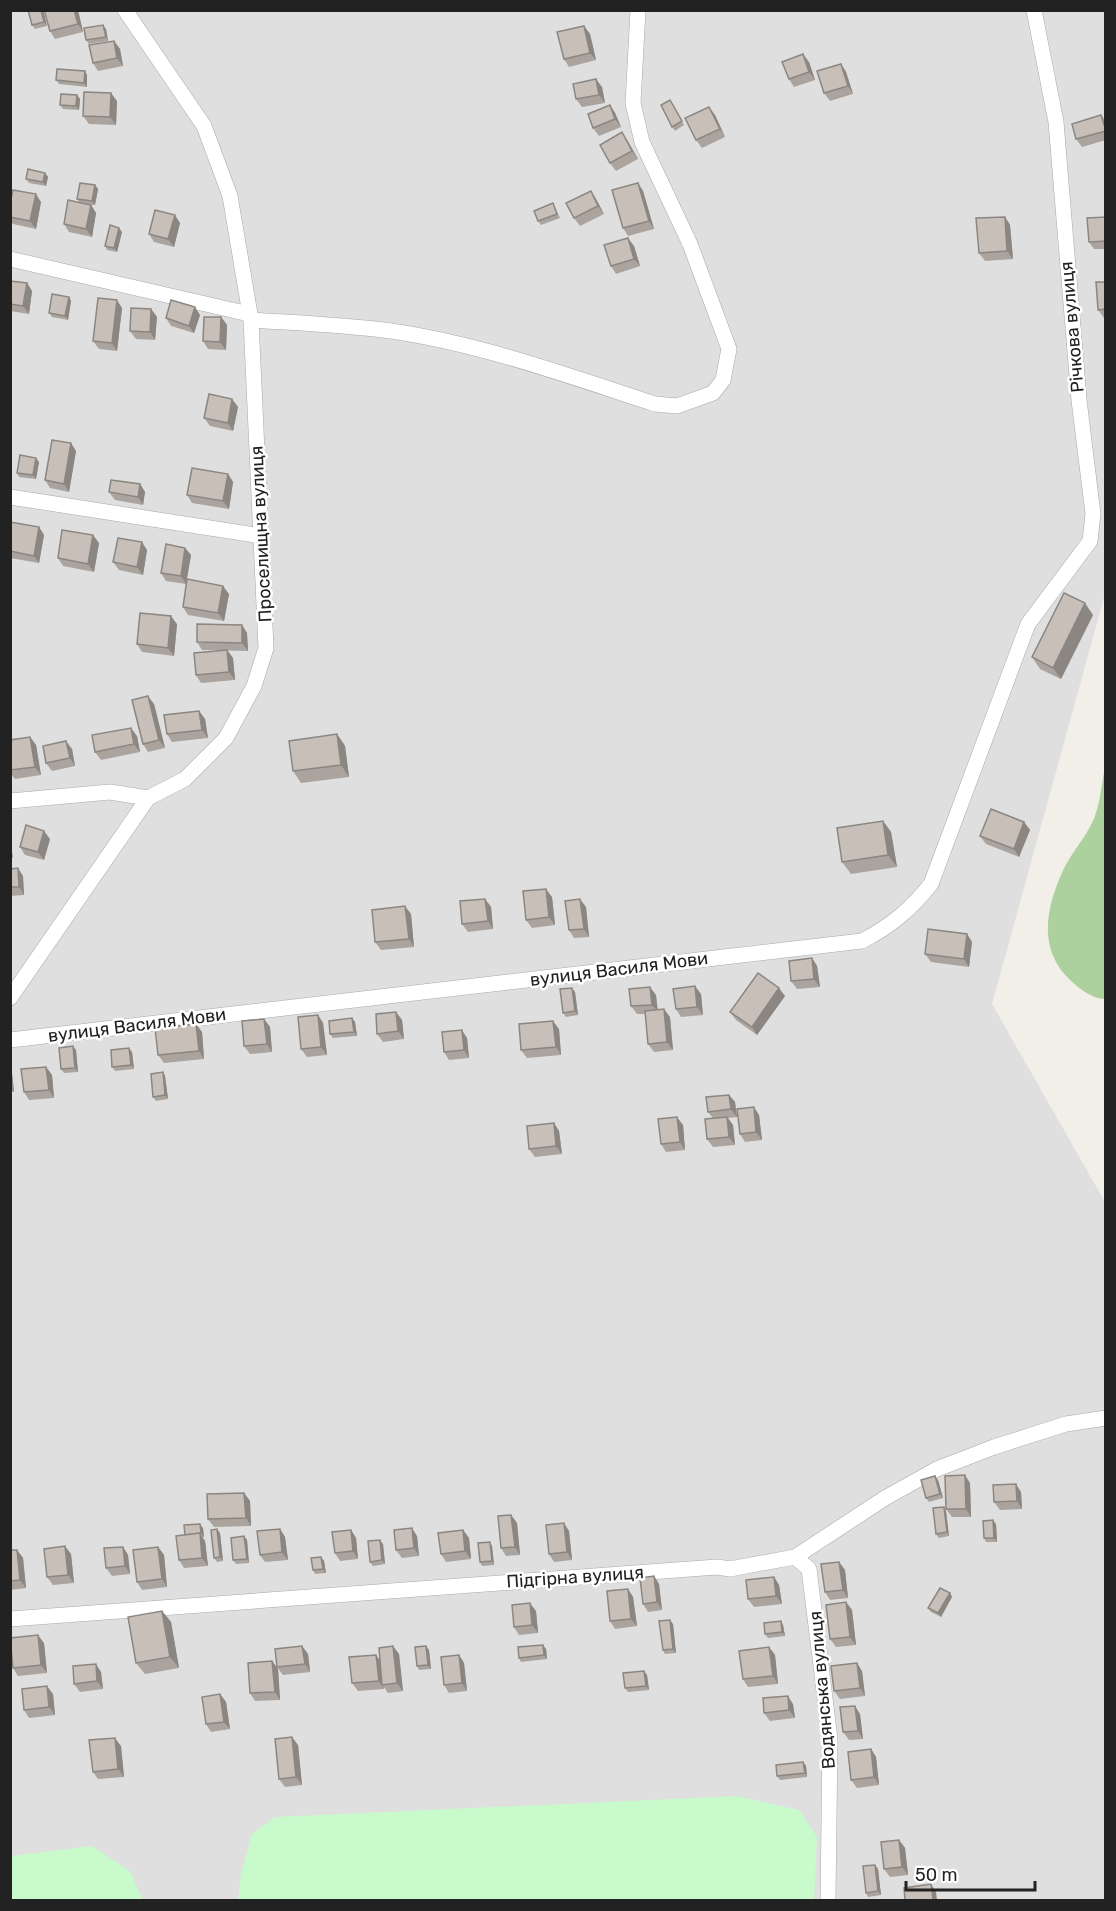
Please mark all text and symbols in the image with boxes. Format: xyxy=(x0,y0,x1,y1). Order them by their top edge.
street label: Річкова вулиця xyxy=(1055,261,1089,393)
street label: Проселищна вулиця xyxy=(245,445,277,623)
street label: вулиця Василя Мови xyxy=(529,947,709,991)
street label: вулиця Василя Мови xyxy=(47,1003,227,1047)
street label: Підгірна вулиця xyxy=(505,1561,645,1593)
street label: Водянська вулиця xyxy=(804,1610,840,1770)
scale bar xyxy=(906,1854,1035,1892)
text: 50 m xyxy=(915,1864,958,1886)

